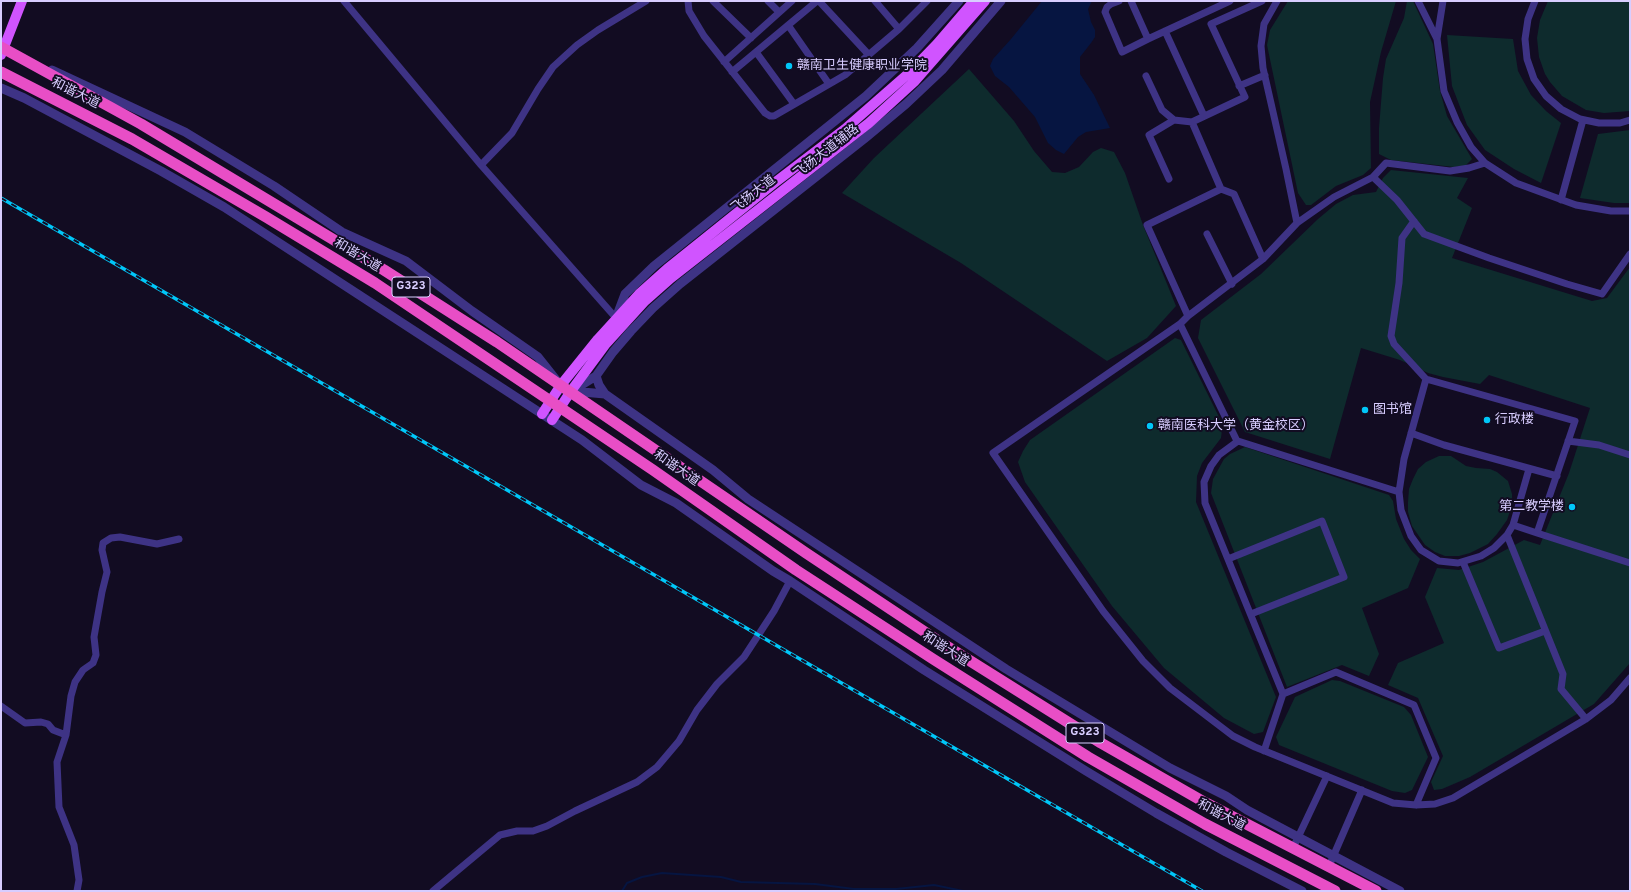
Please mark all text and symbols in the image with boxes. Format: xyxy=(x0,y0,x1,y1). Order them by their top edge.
place label: 赣南卫生健康职业学院 xyxy=(797,58,927,74)
marker: 赣南卫生健康职业学院 xyxy=(784,61,794,71)
street label: 和谐大道 xyxy=(48,75,102,113)
street label: 飞扬大道辅路 xyxy=(791,122,863,182)
street label: 飞扬大道 xyxy=(729,173,779,217)
street label: 和谐大道 xyxy=(331,236,383,276)
road number: G323 xyxy=(392,277,430,297)
place label: 图书馆 xyxy=(1373,402,1412,418)
marker: 图书馆 xyxy=(1360,405,1370,415)
place label: 行政楼 xyxy=(1495,412,1534,428)
marker: 行政楼 xyxy=(1482,415,1492,425)
place label: 赣南医科大学（黄金校区） xyxy=(1158,418,1314,434)
marker: 赣南医科大学（黄金校区） xyxy=(1145,421,1155,431)
street label: 和谐大道 xyxy=(650,448,702,490)
place label: 第二教学楼 xyxy=(1499,499,1564,515)
marker: 第二教学楼 xyxy=(1567,502,1577,512)
street label: 和谐大道 xyxy=(919,629,971,671)
road number: G323 xyxy=(1066,723,1104,743)
street label: 和谐大道 xyxy=(1194,797,1248,835)

